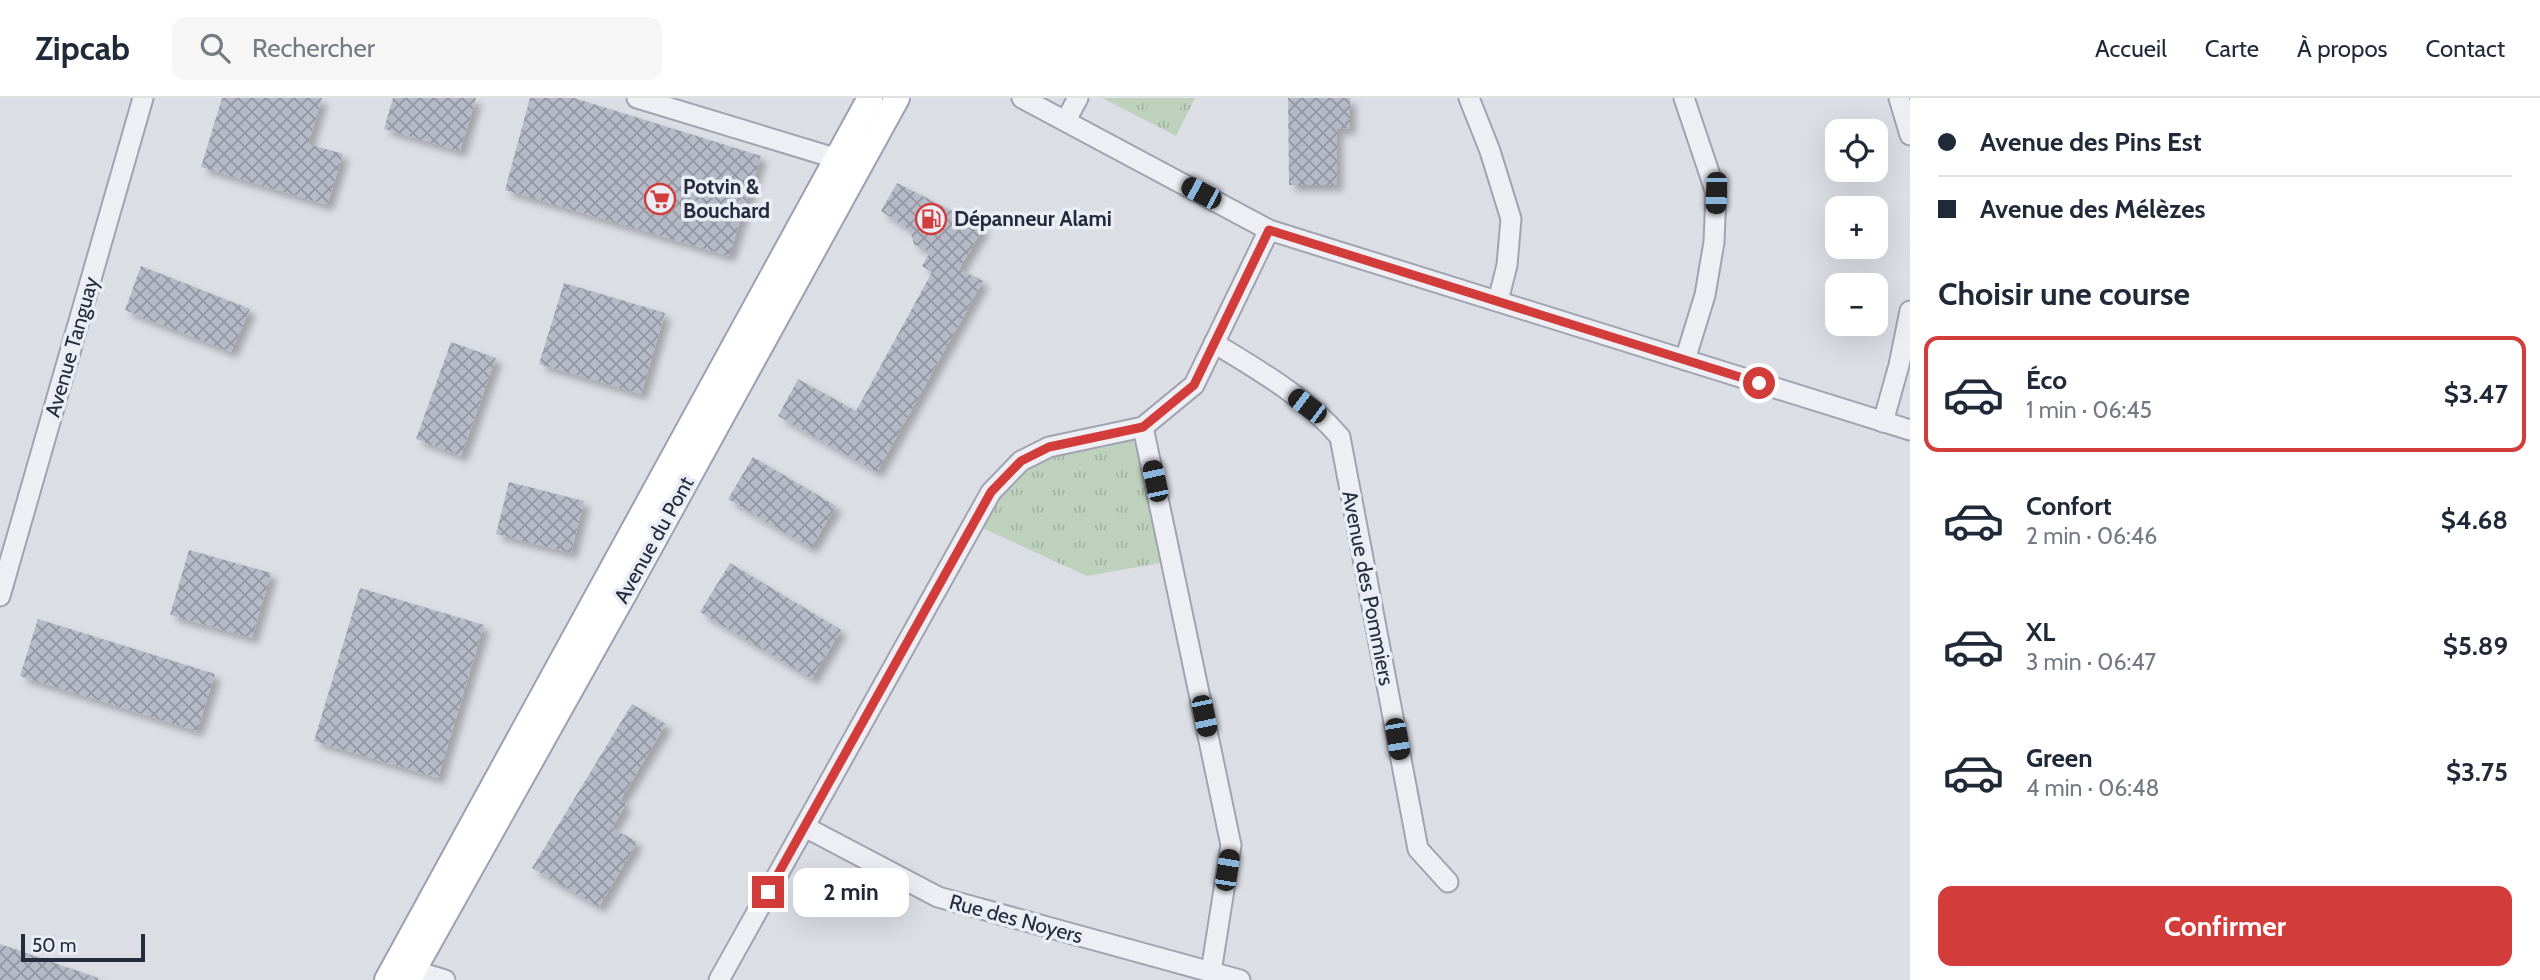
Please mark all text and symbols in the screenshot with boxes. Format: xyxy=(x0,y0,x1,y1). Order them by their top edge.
search box xyxy=(172,17,662,80)
text: Zipcab xyxy=(35,28,130,68)
icon: search xyxy=(196,29,234,67)
text: Rechercher xyxy=(252,32,375,64)
text: Accueil xyxy=(2095,34,2167,63)
text: Carte xyxy=(2205,34,2259,63)
text: À propos xyxy=(2297,34,2388,63)
text: Contact xyxy=(2426,34,2505,63)
map controls xyxy=(1825,119,1888,336)
button: locate xyxy=(1825,119,1888,182)
text: Avenue des Pins Est xyxy=(1980,126,2202,158)
car xyxy=(1705,172,1728,214)
place label: Potvin & Bouchard xyxy=(683,174,770,223)
car xyxy=(1178,174,1225,212)
supermarket icon: Potvin & Bouchard xyxy=(643,182,677,216)
text: Avenue des Mélèzes xyxy=(1980,193,2206,225)
button: + xyxy=(1825,196,1888,259)
fuel station icon: Dépanneur Alami xyxy=(914,202,948,236)
place label: Dépanneur Alami xyxy=(954,206,1112,231)
street label: Avenue Tanguay xyxy=(40,273,104,420)
button: − xyxy=(1825,273,1888,336)
text: Choisir une course xyxy=(1938,274,2190,313)
icon: car xyxy=(1942,363,2005,426)
text: Éco xyxy=(2026,364,2067,396)
route start xyxy=(1743,367,1775,399)
text: $3.47 xyxy=(2444,378,2508,410)
car xyxy=(1284,385,1331,427)
text: 1 min · 06:45 xyxy=(2026,396,2152,424)
car xyxy=(1141,458,1170,504)
street label: Avenue du Pont xyxy=(609,472,699,607)
street label: Avenue des Pommiers xyxy=(1337,488,1400,688)
icon: car xyxy=(1942,489,2005,552)
text: Confort xyxy=(2026,490,2112,522)
text: $4.68 xyxy=(2441,504,2508,536)
text: 2 min · 06:46 xyxy=(2026,522,2157,550)
icon: car xyxy=(1942,615,2005,678)
text: XL xyxy=(2026,616,2055,648)
text: $5.89 xyxy=(2443,630,2508,662)
text: 3 min · 06:47 xyxy=(2026,648,2156,676)
car xyxy=(1190,693,1219,739)
car xyxy=(1384,716,1411,762)
icon: car xyxy=(1942,741,2005,804)
text: Green xyxy=(2026,742,2093,774)
text: $3.75 xyxy=(2446,756,2508,788)
text: 4 min · 06:48 xyxy=(2026,774,2159,802)
car xyxy=(1214,848,1241,892)
callout: 2 min xyxy=(792,868,908,916)
route end xyxy=(752,876,784,908)
text: 2 min xyxy=(823,878,879,906)
button: Confirmer xyxy=(1938,886,2512,966)
street label: Rue des Noyers xyxy=(947,889,1086,948)
scale bar xyxy=(21,931,145,963)
text: 50 m xyxy=(32,934,76,957)

